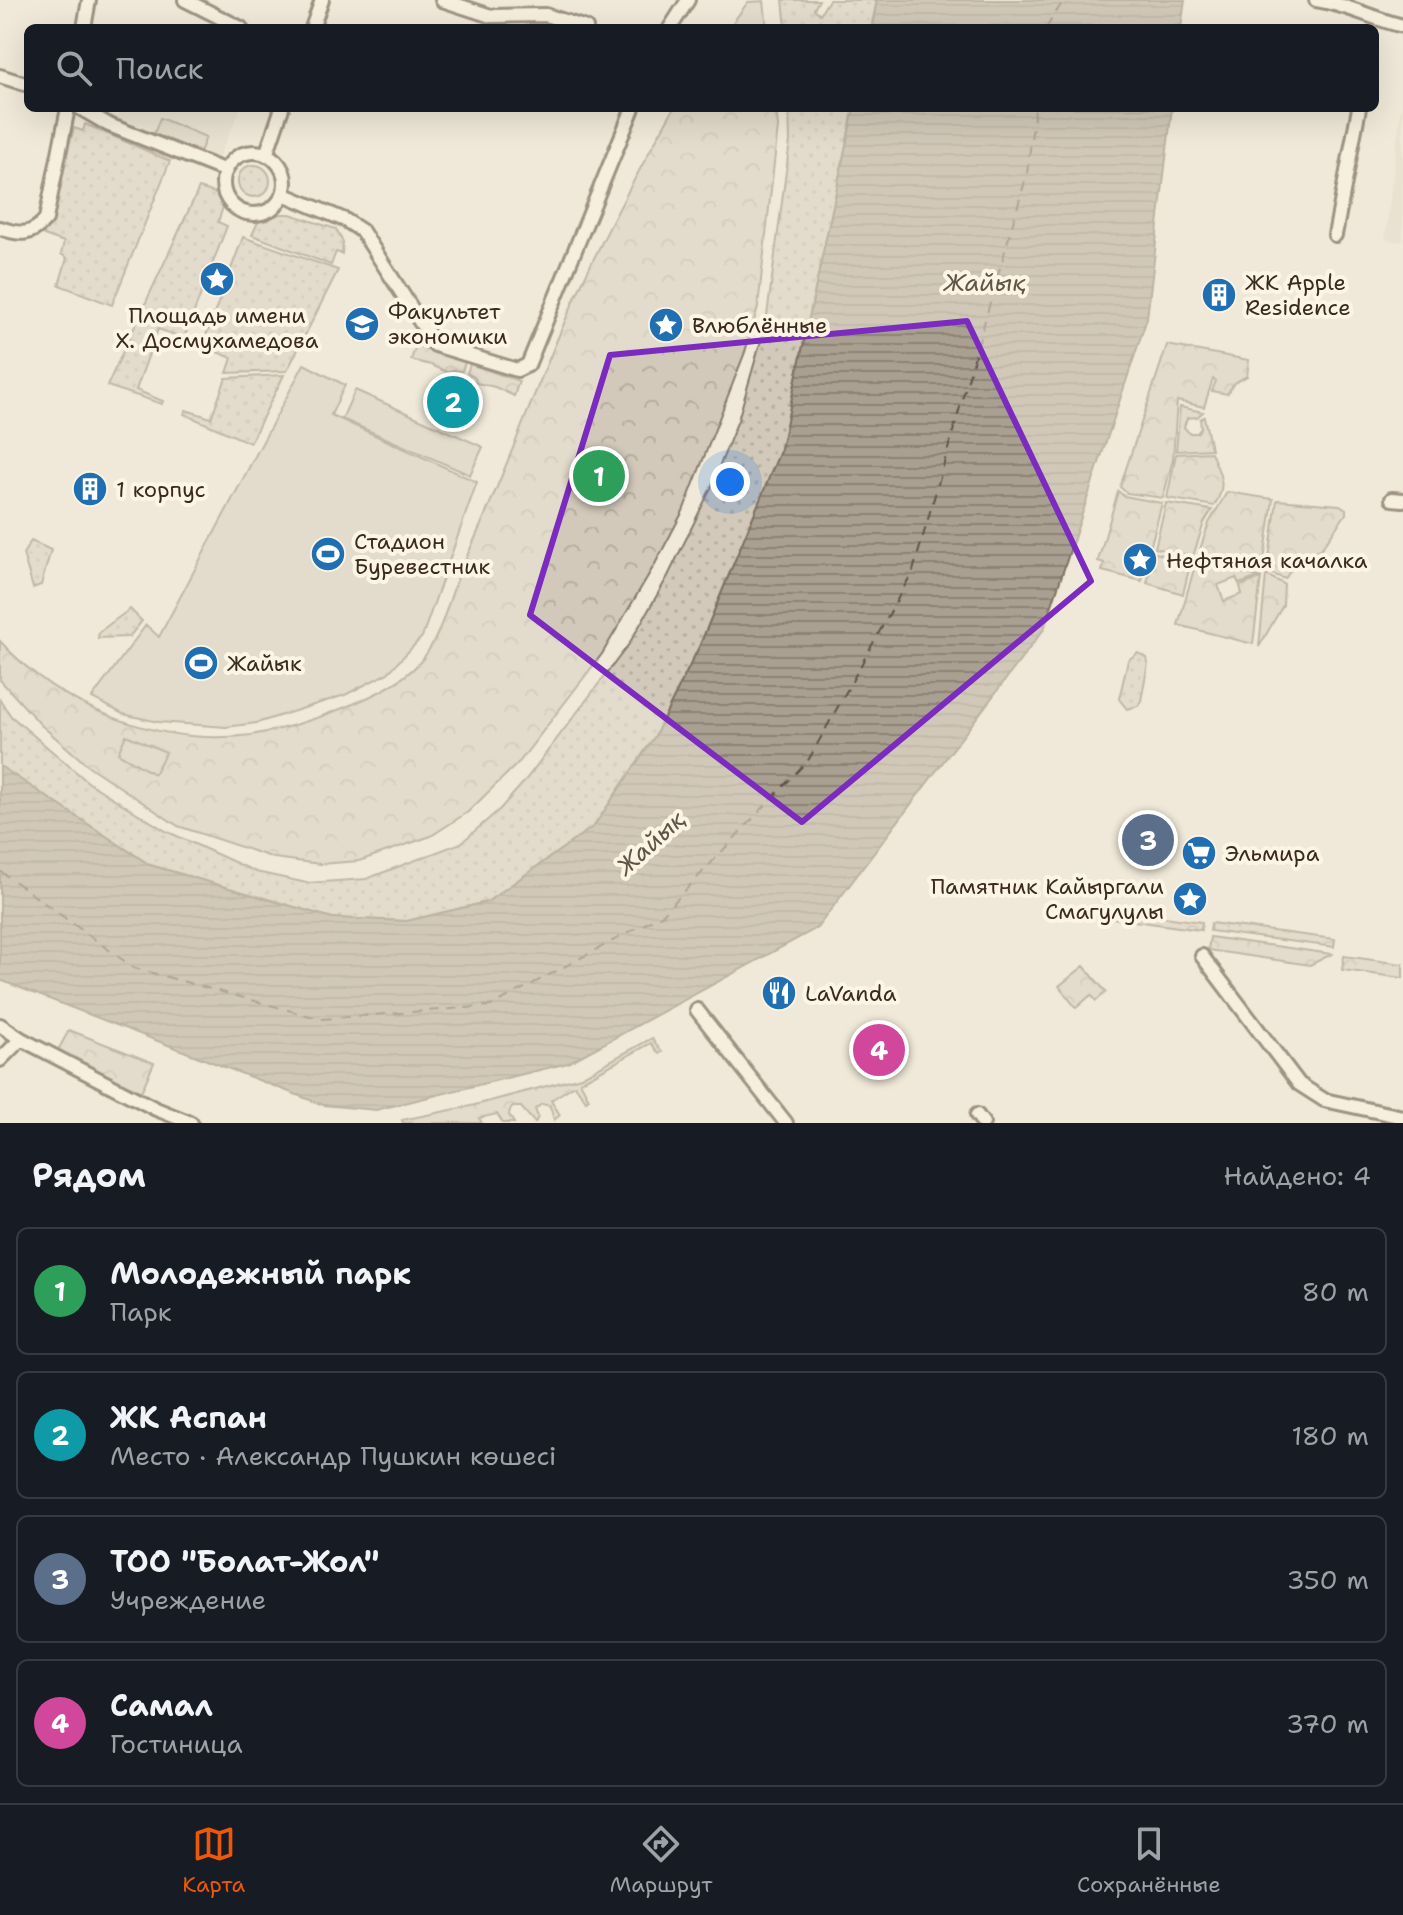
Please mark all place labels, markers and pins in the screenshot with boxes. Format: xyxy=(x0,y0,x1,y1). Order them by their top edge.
place icon: Площадь имени Х. Досмухамедова xyxy=(198,260,236,298)
place label: ЖК Apple Residence xyxy=(1245,268,1351,322)
building icon: ЖК Apple Residence xyxy=(1200,276,1238,314)
place label: Факультет экономики xyxy=(388,297,507,351)
place label: Площадь имени Х. Досмухамедова xyxy=(116,301,319,355)
school or university icon: Факультет экономики xyxy=(343,305,381,343)
place icon: Влюблённые xyxy=(647,306,685,344)
place label: Влюблённые xyxy=(692,311,827,340)
pin: 2 xyxy=(427,372,479,432)
pin: 1 xyxy=(573,446,625,506)
building icon: 1 корпус xyxy=(71,470,109,508)
place label: 1 корпус xyxy=(116,475,206,504)
place label: Стадион Буревестник xyxy=(354,527,490,581)
sports icon: Стадион Буревестник xyxy=(309,535,347,573)
place icon: Нефтяная качалка xyxy=(1121,541,1159,579)
place label: Нефтяная качалка xyxy=(1166,546,1368,575)
sports icon: Жайык xyxy=(182,644,220,682)
place label: Жайык xyxy=(227,649,302,678)
pin: 3 xyxy=(1122,810,1174,870)
supermarket icon: Эльмира xyxy=(1180,834,1218,872)
place label: Эльмира xyxy=(1225,839,1320,868)
place label: Памятник Кайыргали Смагулулы xyxy=(931,872,1164,926)
place icon: Памятник Кайыргали Смагулулы xyxy=(1171,880,1209,918)
restaurant icon: LaVanda xyxy=(760,974,798,1012)
place label: LaVanda xyxy=(805,979,897,1008)
pin: 4 xyxy=(853,1020,905,1080)

